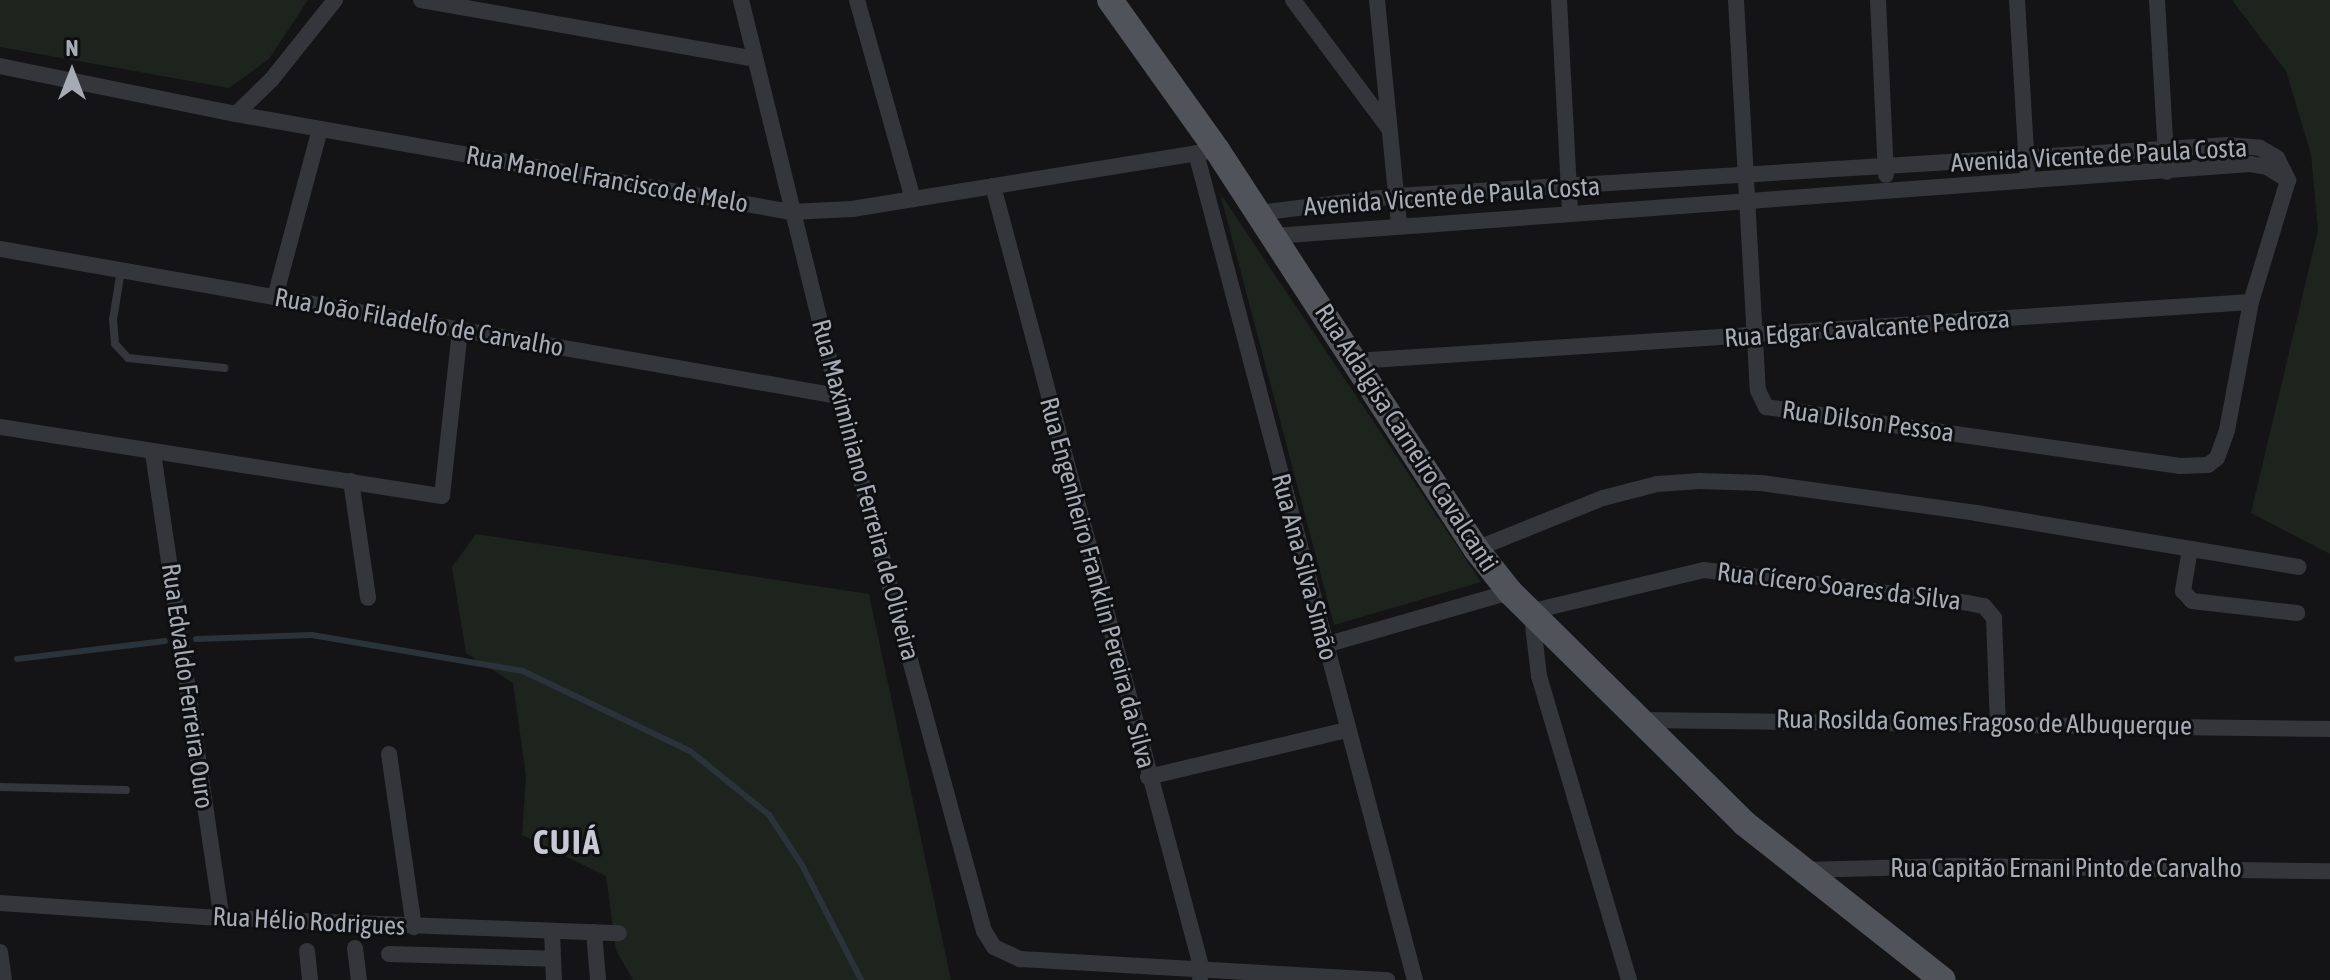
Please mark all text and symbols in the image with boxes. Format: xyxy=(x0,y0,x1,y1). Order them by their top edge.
north arrow xyxy=(32,32,112,112)
text: N xyxy=(66,35,78,61)
street label: Avenida Vicente de Paula Costa xyxy=(1950,133,2248,179)
street label: Rua Manoel Francisco de Melo xyxy=(464,140,750,220)
street label: Avenida Vicente de Paula Costa xyxy=(1303,171,1601,223)
street label: Rua João Filadelfo de Carvalho xyxy=(272,282,566,364)
street label: Rua Adalgisa Carneiro Cavalcanti xyxy=(1308,298,1504,578)
street label: Rua Edgar Cavalcante Pedroza xyxy=(1723,303,2011,355)
street label: Rua Maximiniano Ferreira de Oliveira xyxy=(804,316,926,664)
street label: Rua Engenheiro Franklin Pereira da Silva xyxy=(1032,394,1162,772)
street label: Rua Dilson Pessoa xyxy=(1780,395,1956,449)
street label: Rua Ana Silva Simão xyxy=(1264,470,1344,664)
street label: Rua Cícero Soares da Silva xyxy=(1715,557,1963,617)
street label: Rua Edvaldo Ferreira Ouro xyxy=(154,561,220,811)
street label: Rua Rosilda Gomes Fragoso de Albuquerque xyxy=(1776,704,2192,742)
district label: CUIÁ xyxy=(533,822,601,862)
street label: Rua Capitão Ernani Pinto de Carvalho xyxy=(1890,853,2242,885)
street label: Rua Hélio Rodrigues xyxy=(212,901,406,943)

